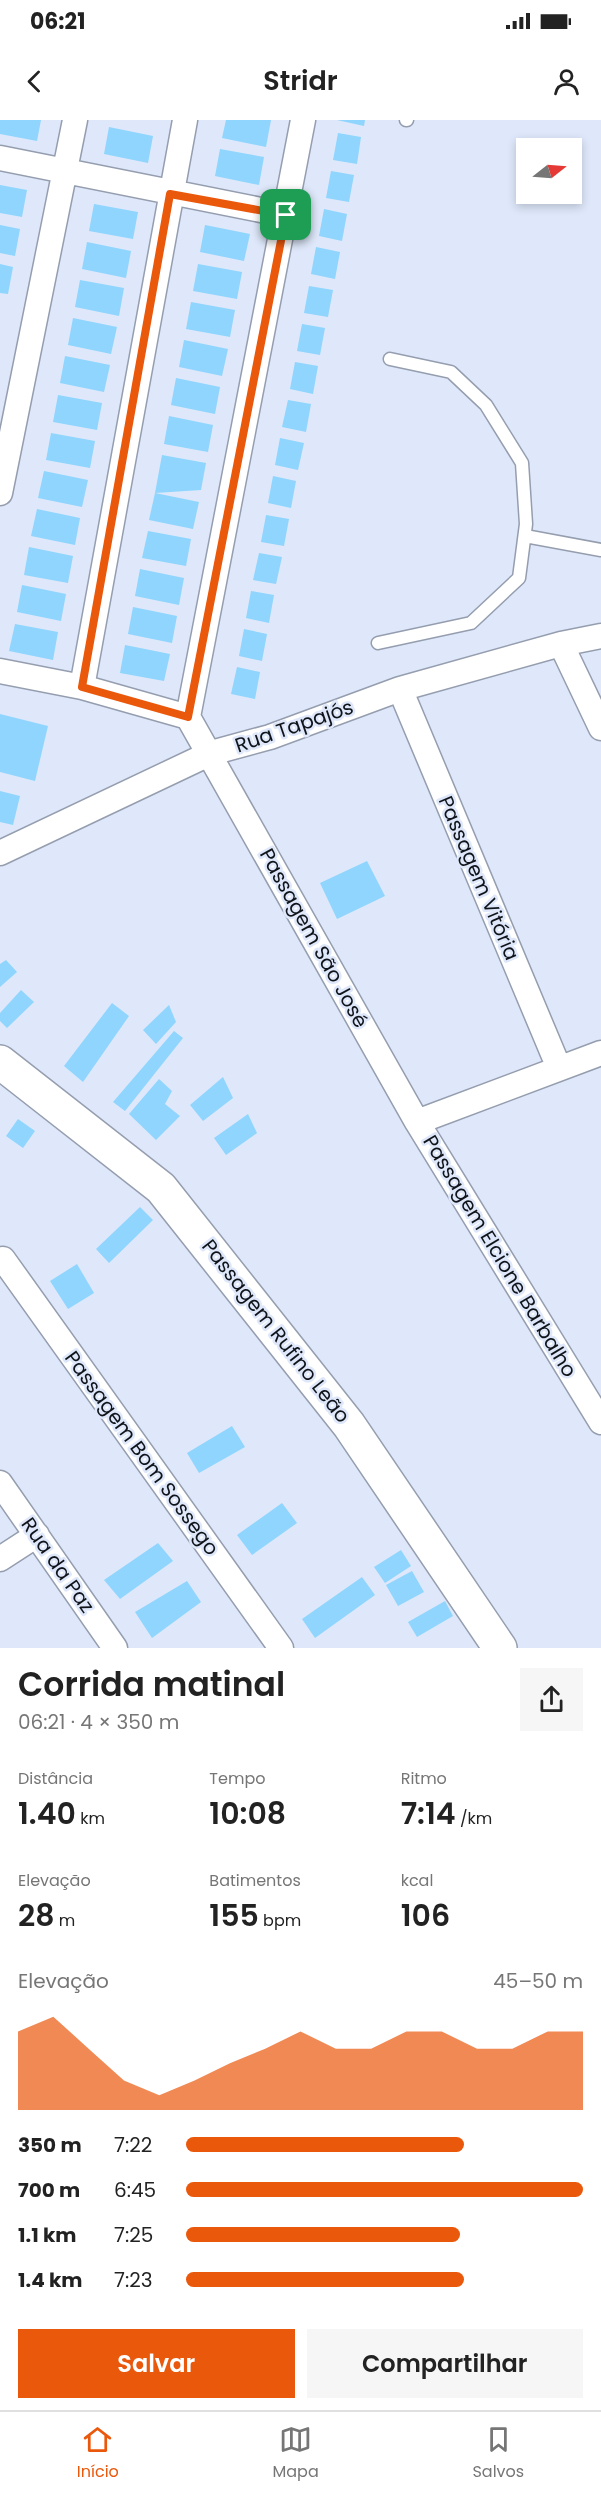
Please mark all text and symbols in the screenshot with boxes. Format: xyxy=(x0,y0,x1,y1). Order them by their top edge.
text: 06:21 xyxy=(30,6,85,37)
text: Stridr xyxy=(263,62,338,99)
icon: back xyxy=(18,65,51,98)
icon: person xyxy=(550,65,583,98)
north arrow xyxy=(516,138,582,204)
map controls xyxy=(516,138,582,204)
pin xyxy=(260,189,311,240)
icon: arrive xyxy=(269,198,302,231)
street label: Rua Tapajós xyxy=(231,693,357,759)
street label: Passagem Vitória xyxy=(432,792,526,964)
street label: Passagem São José xyxy=(253,843,375,1033)
street label: Passagem Elcione Barbalho xyxy=(416,1130,584,1382)
street label: Passagem Rufino Leão xyxy=(195,1233,357,1429)
street label: Passagem Bom Sossego xyxy=(58,1345,226,1561)
street label: Rua da Paz xyxy=(15,1512,101,1618)
text: Corrida matinal xyxy=(18,1661,285,1708)
button: share xyxy=(520,1668,583,1731)
text: 06:21 · 4 × 350 m xyxy=(18,1708,179,1736)
text: Distância xyxy=(18,1767,93,1790)
text: Tempo xyxy=(209,1767,265,1790)
text: Ritmo xyxy=(401,1767,447,1790)
text: 1.40 xyxy=(18,1792,76,1835)
text: 10:08 xyxy=(209,1792,286,1835)
text: 7:14 xyxy=(401,1792,456,1835)
text: km xyxy=(76,1807,105,1830)
text: /km xyxy=(456,1807,492,1830)
text: Elevação xyxy=(18,1869,91,1892)
text: Batimentos xyxy=(209,1869,301,1892)
text: kcal xyxy=(401,1869,433,1892)
text: 28 xyxy=(18,1894,55,1937)
text: 155 xyxy=(209,1894,259,1937)
text: 106 xyxy=(401,1894,450,1937)
text: m xyxy=(55,1909,75,1932)
text: bpm xyxy=(259,1909,301,1932)
text: Elevação xyxy=(18,1967,109,1995)
text: 45–50 m xyxy=(493,1967,583,1995)
text: 350 m xyxy=(18,2131,82,2159)
text: 7:22 xyxy=(114,2131,152,2159)
text: 700 m xyxy=(18,2176,80,2204)
text: 6:45 xyxy=(114,2176,156,2204)
text: 1.1 km xyxy=(18,2221,76,2249)
text: 7:25 xyxy=(114,2221,153,2249)
text: 1.4 km xyxy=(18,2266,82,2294)
text: 7:23 xyxy=(114,2266,152,2294)
button: Salvar xyxy=(18,2329,295,2398)
button: Compartilhar xyxy=(307,2329,583,2398)
tab: Início xyxy=(77,2423,119,2484)
tab: Mapa xyxy=(273,2423,319,2484)
tab: Salvos xyxy=(472,2423,524,2484)

